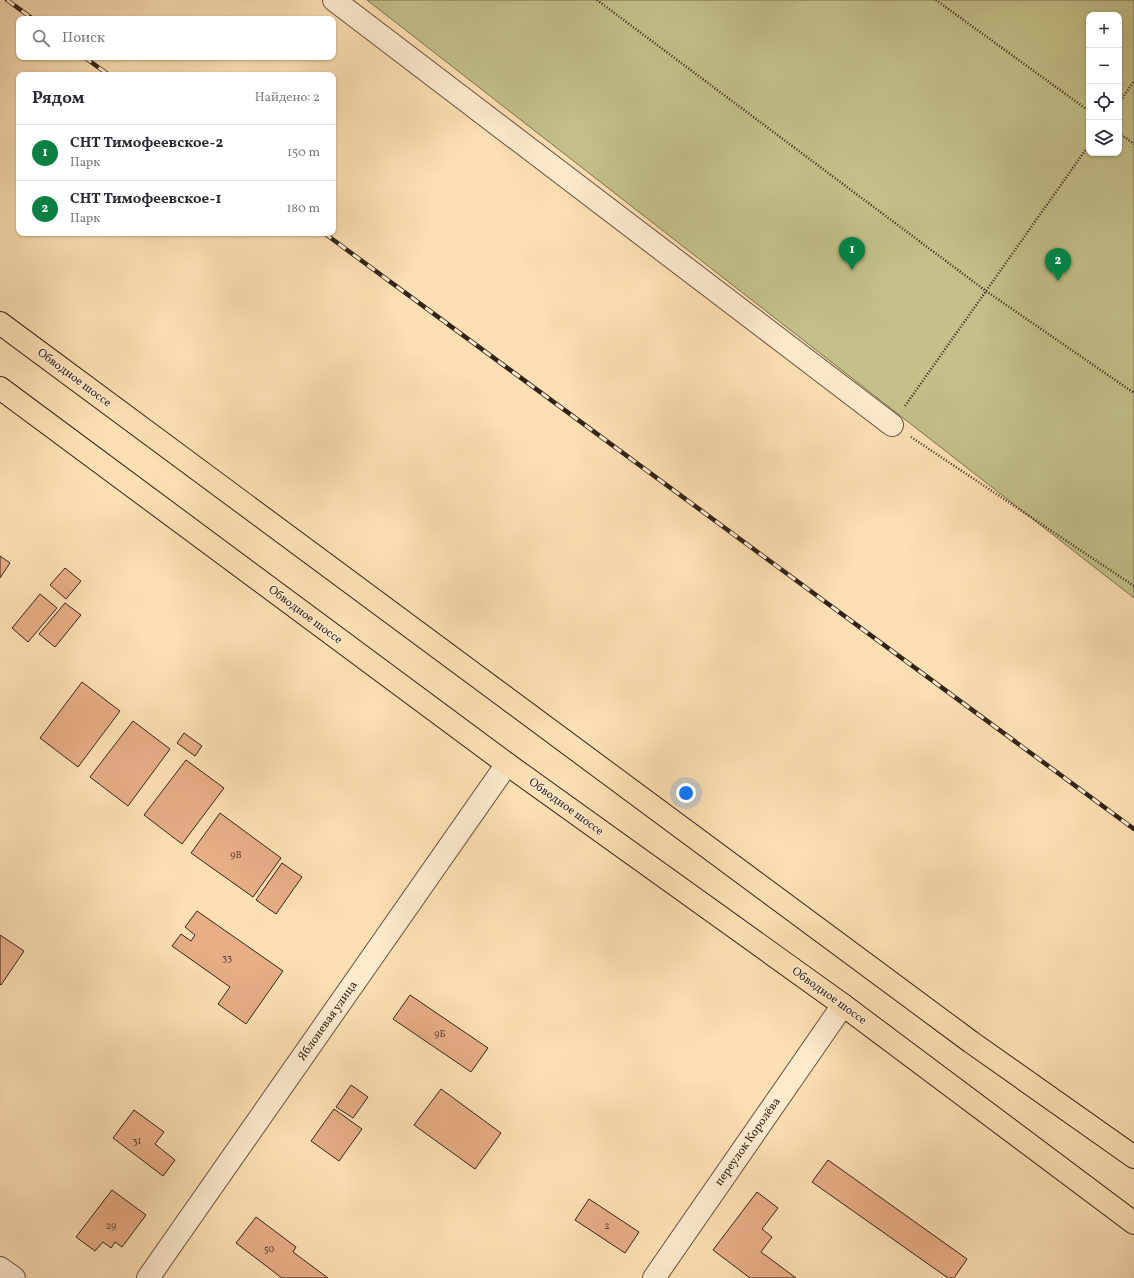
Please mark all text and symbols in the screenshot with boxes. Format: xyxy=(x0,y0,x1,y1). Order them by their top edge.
map controls xyxy=(1086,12,1122,156)
button: + xyxy=(1086,12,1122,48)
search box xyxy=(16,16,336,60)
icon: search xyxy=(30,27,52,49)
text: Поиск xyxy=(62,28,105,49)
button: − xyxy=(1086,48,1122,84)
button: locate xyxy=(1086,84,1122,120)
text: Рядом xyxy=(32,87,85,110)
text: Найдено: 2 xyxy=(255,89,320,107)
button: layers xyxy=(1086,120,1122,156)
text: СНТ Тимофеевское-2 xyxy=(70,133,223,154)
text: 1 xyxy=(42,144,48,162)
text: 150 m xyxy=(287,144,320,162)
text: Парк xyxy=(70,154,100,172)
text: СНТ Тимофеевское-1 xyxy=(70,189,221,210)
text: 2 xyxy=(42,200,48,218)
text: 180 m xyxy=(286,200,320,218)
text: Парк xyxy=(70,210,100,228)
pin: 1 xyxy=(839,237,865,270)
pin: 2 xyxy=(1045,248,1071,281)
street label: Обводное шоссе xyxy=(34,345,115,411)
street label: Обводное шоссе xyxy=(265,582,346,648)
street label: Обводное шоссе xyxy=(525,774,607,840)
your location xyxy=(676,783,696,803)
house number: 9В xyxy=(230,848,242,862)
house number: 33 xyxy=(222,951,232,965)
street label: Обводное шоссе xyxy=(788,963,870,1029)
street label: Яблоневая улица xyxy=(295,978,361,1064)
house number: 9Б xyxy=(434,1027,446,1041)
street label: переулок Королёва xyxy=(711,1095,785,1189)
house number: 31 xyxy=(132,1134,142,1148)
house number: 29 xyxy=(106,1219,116,1233)
house number: 2 xyxy=(604,1219,610,1233)
house number: 50 xyxy=(264,1242,274,1256)

